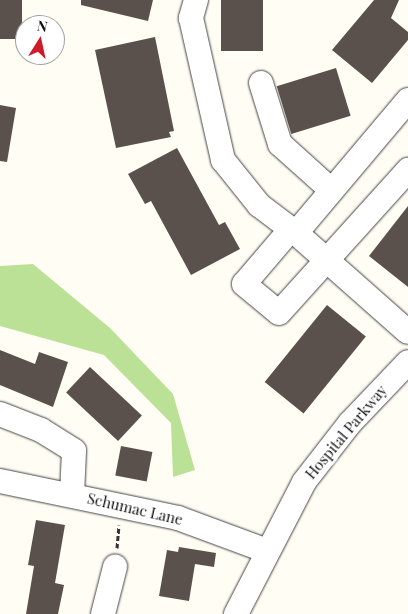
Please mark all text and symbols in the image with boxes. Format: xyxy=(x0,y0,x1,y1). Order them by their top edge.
north arrow xyxy=(15,15,65,65)
text: N xyxy=(36,15,49,36)
street label: Hospital Parkway xyxy=(301,381,391,483)
street label: Schumac Lane xyxy=(85,489,185,529)

